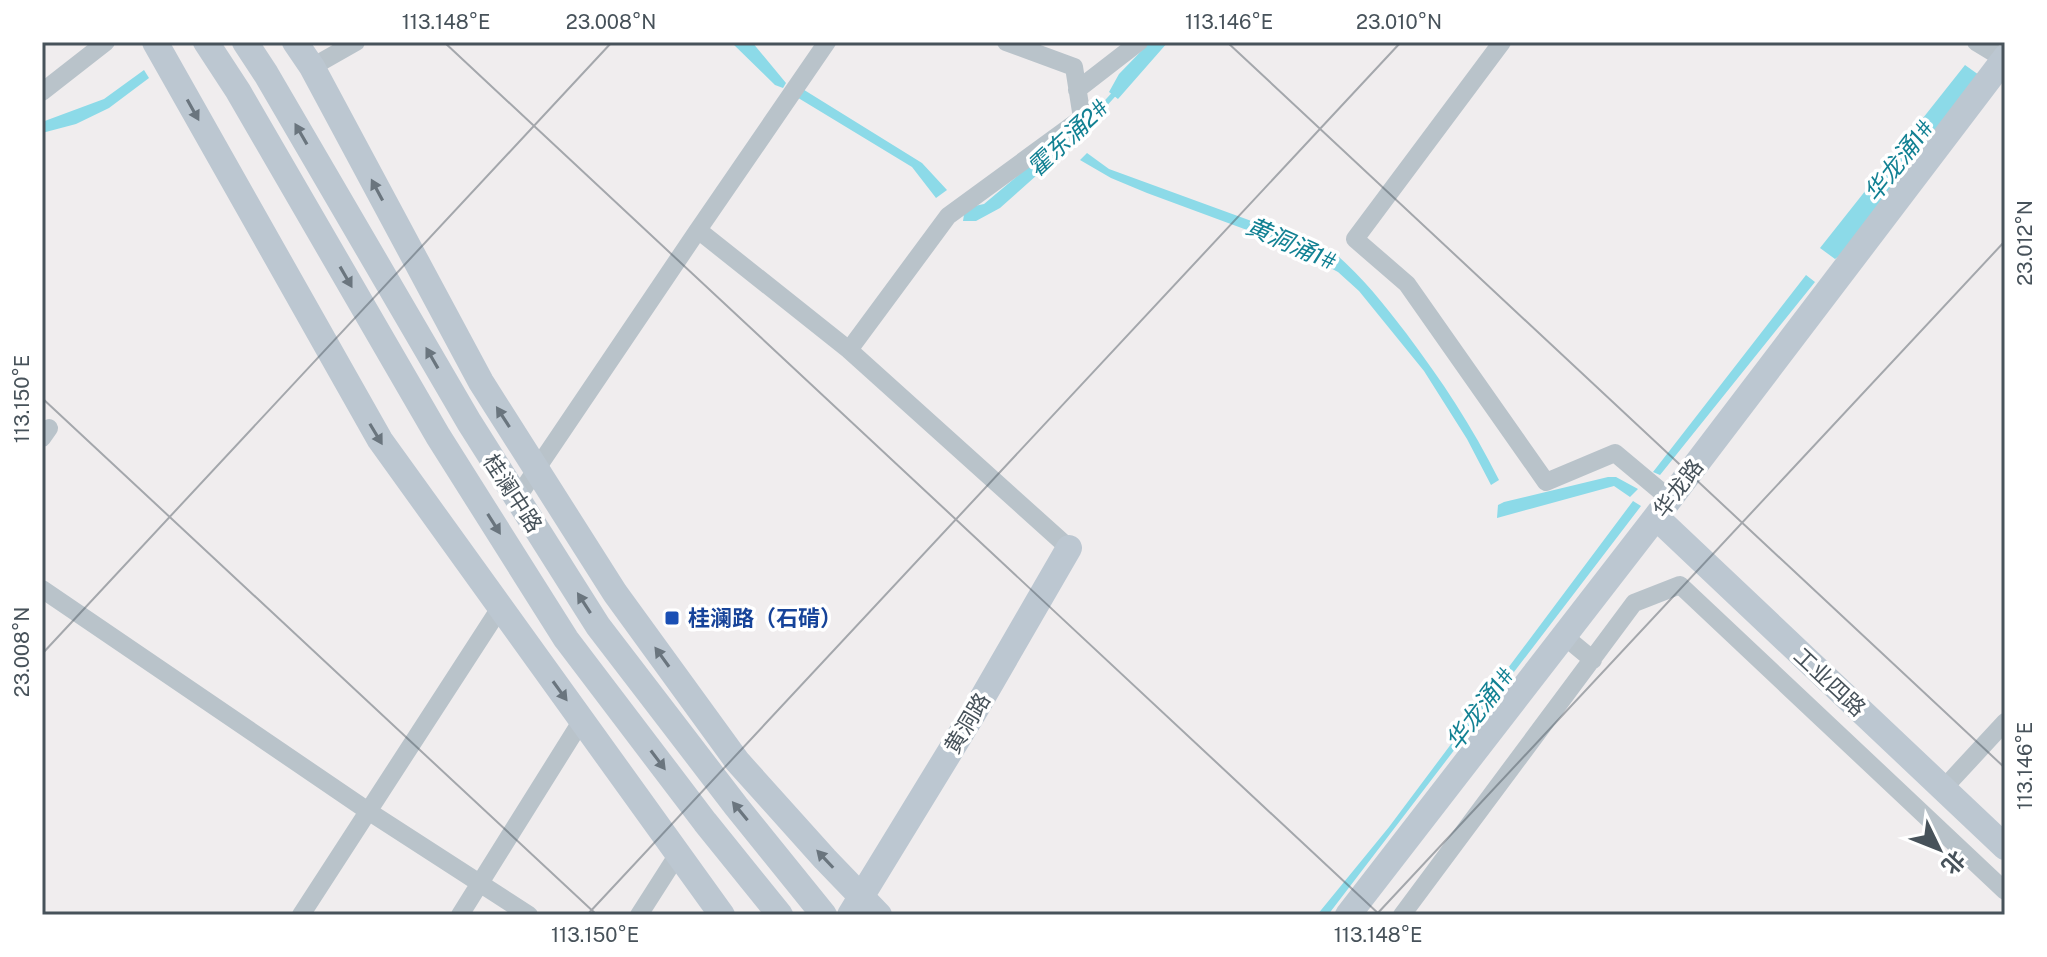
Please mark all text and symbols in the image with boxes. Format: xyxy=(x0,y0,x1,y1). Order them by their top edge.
text: 113.148°E xyxy=(402,10,490,34)
text: 23.008°N xyxy=(566,10,656,34)
text: 113.146°E xyxy=(1185,10,1273,34)
text: 23.010°N xyxy=(1356,10,1442,34)
water label: 霍东涌2# xyxy=(1021,93,1113,182)
one-way arrow xyxy=(186,99,200,121)
water label: 华龙涌1# xyxy=(1858,114,1939,207)
one-way arrow xyxy=(294,123,308,145)
one-way arrow xyxy=(371,178,384,201)
text: 23.012°N xyxy=(2013,200,2037,286)
water label: 黄洞涌1# xyxy=(1242,211,1341,275)
one-way arrow xyxy=(339,266,353,288)
one-way arrow xyxy=(425,347,439,370)
text: 113.150°E xyxy=(10,355,34,443)
one-way arrow xyxy=(497,406,511,428)
one-way arrow xyxy=(369,423,383,445)
street label: 桂澜中路 xyxy=(478,449,548,537)
street label: 华龙路 xyxy=(1648,454,1708,522)
one-way arrow xyxy=(486,514,501,535)
one-way arrow xyxy=(577,592,591,614)
place label: 桂澜路（石𬒔） xyxy=(688,605,842,631)
text: 23.008°N xyxy=(10,607,34,697)
marker: 桂澜路（石𬒔） xyxy=(663,609,681,627)
street label: 工业四路 xyxy=(1789,642,1871,722)
one-way arrow xyxy=(654,647,670,668)
water label: 华龙涌1# xyxy=(1439,662,1519,755)
one-way arrow xyxy=(552,680,567,701)
street label: 黄洞路 xyxy=(939,688,995,758)
text: 113.146°E xyxy=(2013,722,2037,810)
one-way arrow xyxy=(650,750,666,770)
one-way arrow xyxy=(732,801,748,821)
north arrow xyxy=(1899,809,1979,889)
text: 北 xyxy=(1937,846,1971,880)
one-way arrow xyxy=(816,850,835,869)
text: 113.150°E xyxy=(551,923,639,947)
text: 113.148°E xyxy=(1334,923,1422,947)

